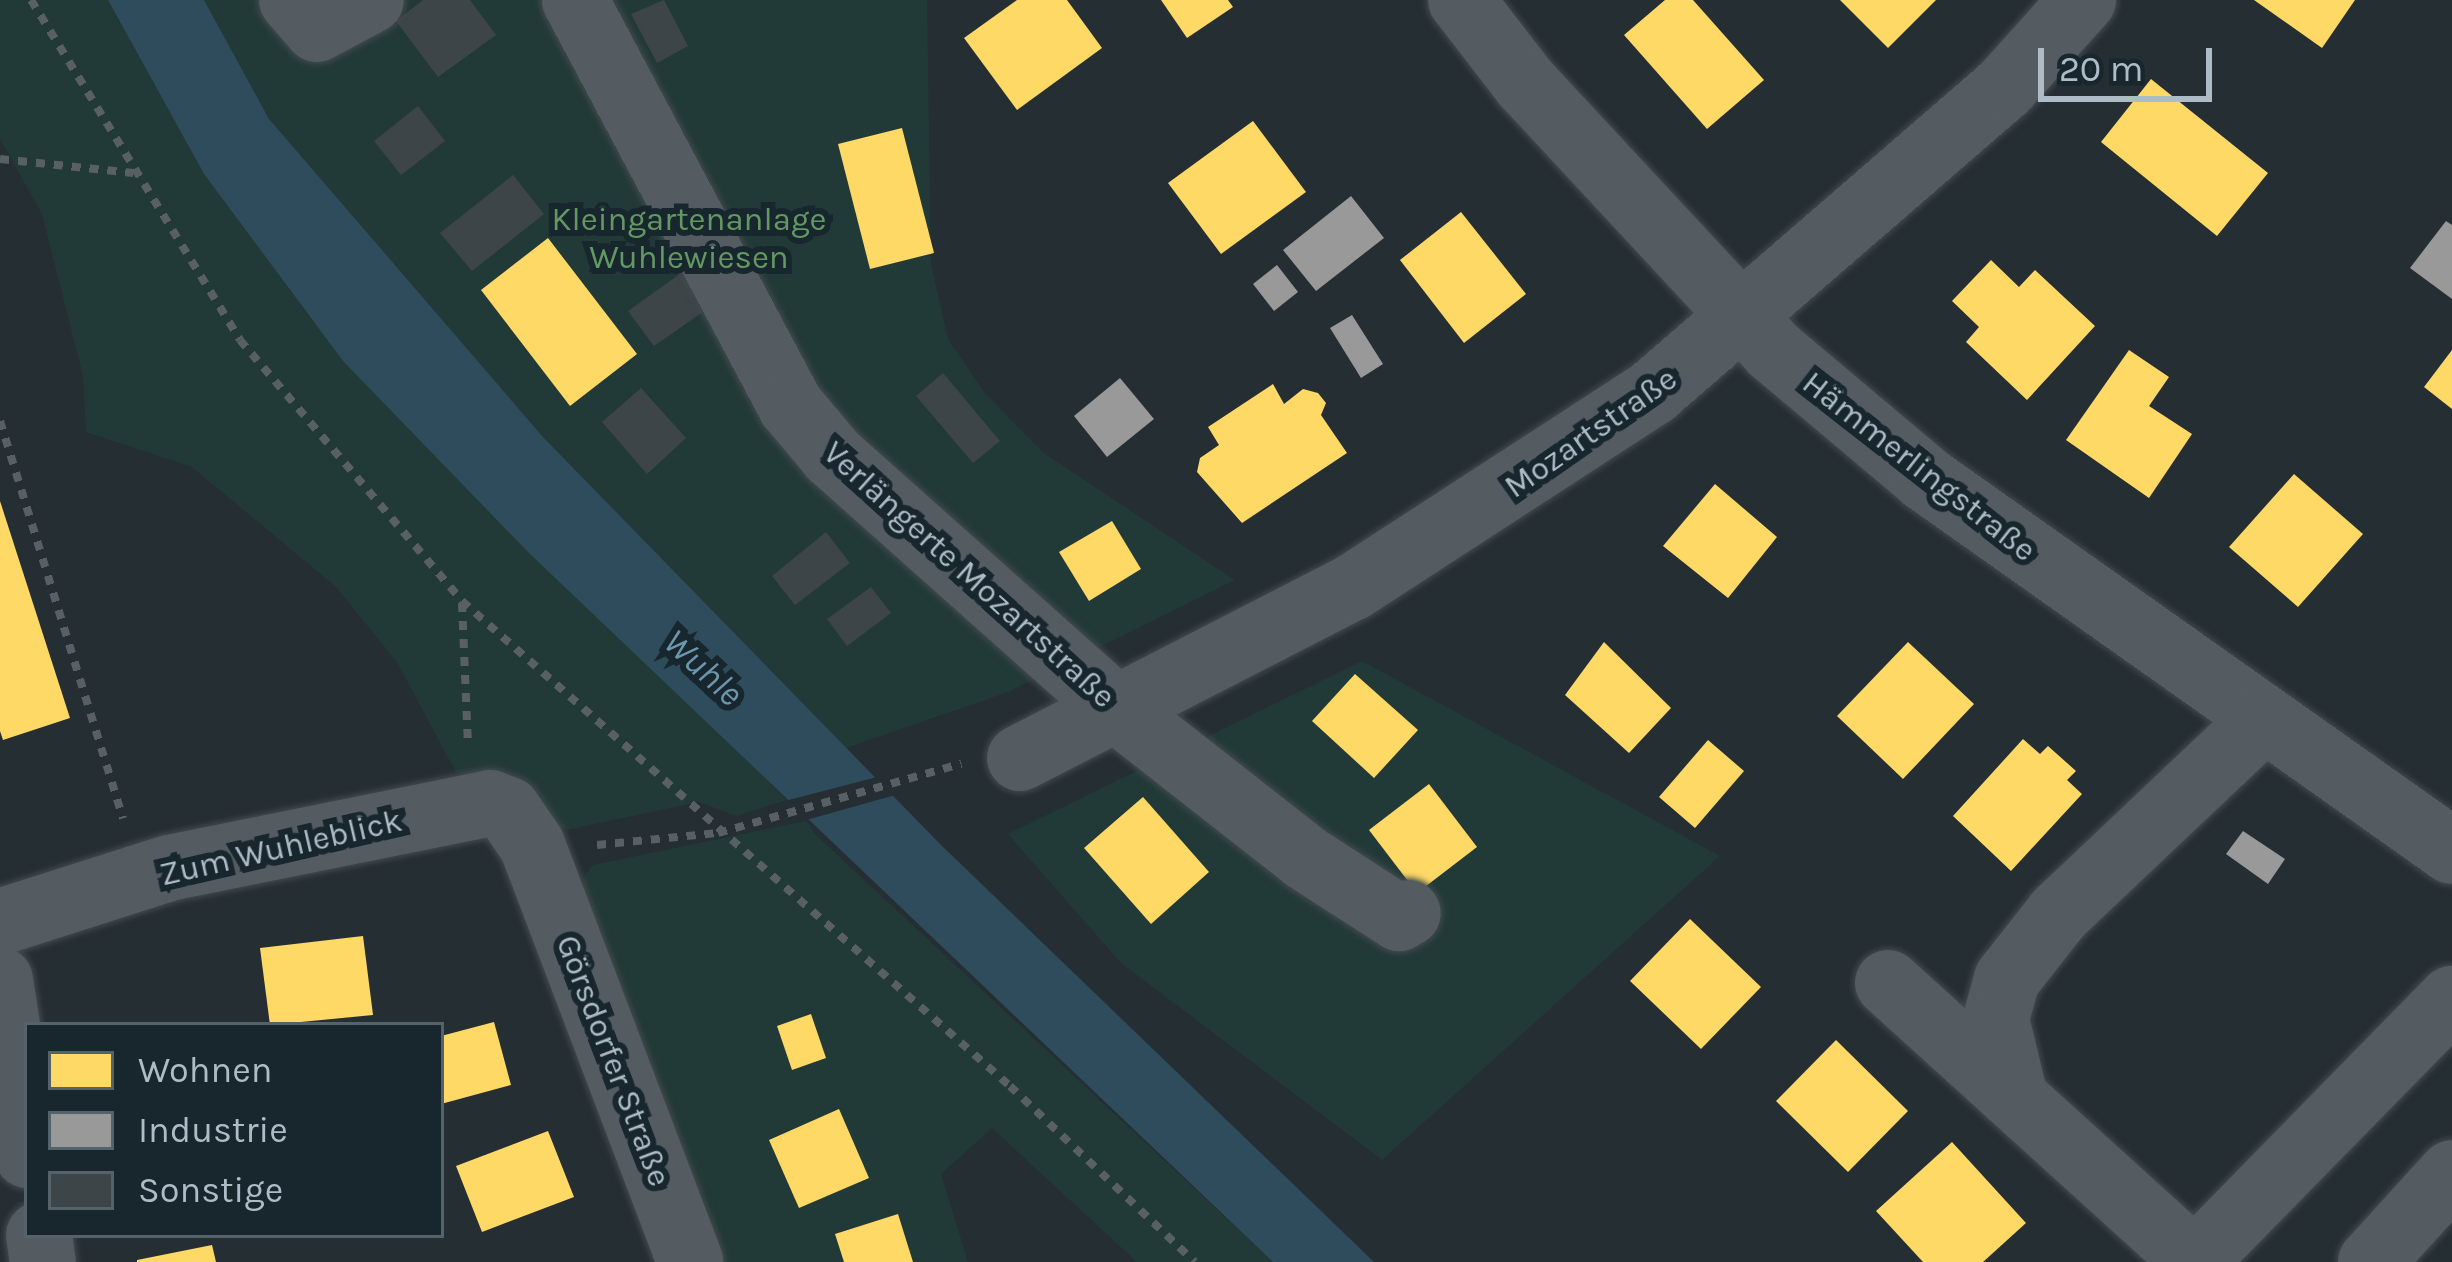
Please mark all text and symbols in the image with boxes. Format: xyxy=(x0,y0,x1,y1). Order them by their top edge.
scale bar xyxy=(2044,24,2218,98)
text: 20 m xyxy=(2059,48,2143,90)
park label: Kleingartenanlage Wuhlewiesen xyxy=(551,200,827,278)
street label: Mozartstraße xyxy=(1497,359,1685,507)
street label: Hämmerlingstraße xyxy=(1794,364,2044,570)
street label: Verlängerte Mozartstraße xyxy=(815,433,1123,717)
water label: Wuhle xyxy=(654,620,752,716)
street label: Zum Wuhleblick xyxy=(156,801,406,895)
street label: Görsdorfer Straße xyxy=(547,930,679,1192)
legend xyxy=(24,1022,444,1238)
text: Wohnen xyxy=(138,1049,272,1091)
text: Industrie xyxy=(138,1109,288,1151)
text: Sonstige xyxy=(138,1169,283,1211)

